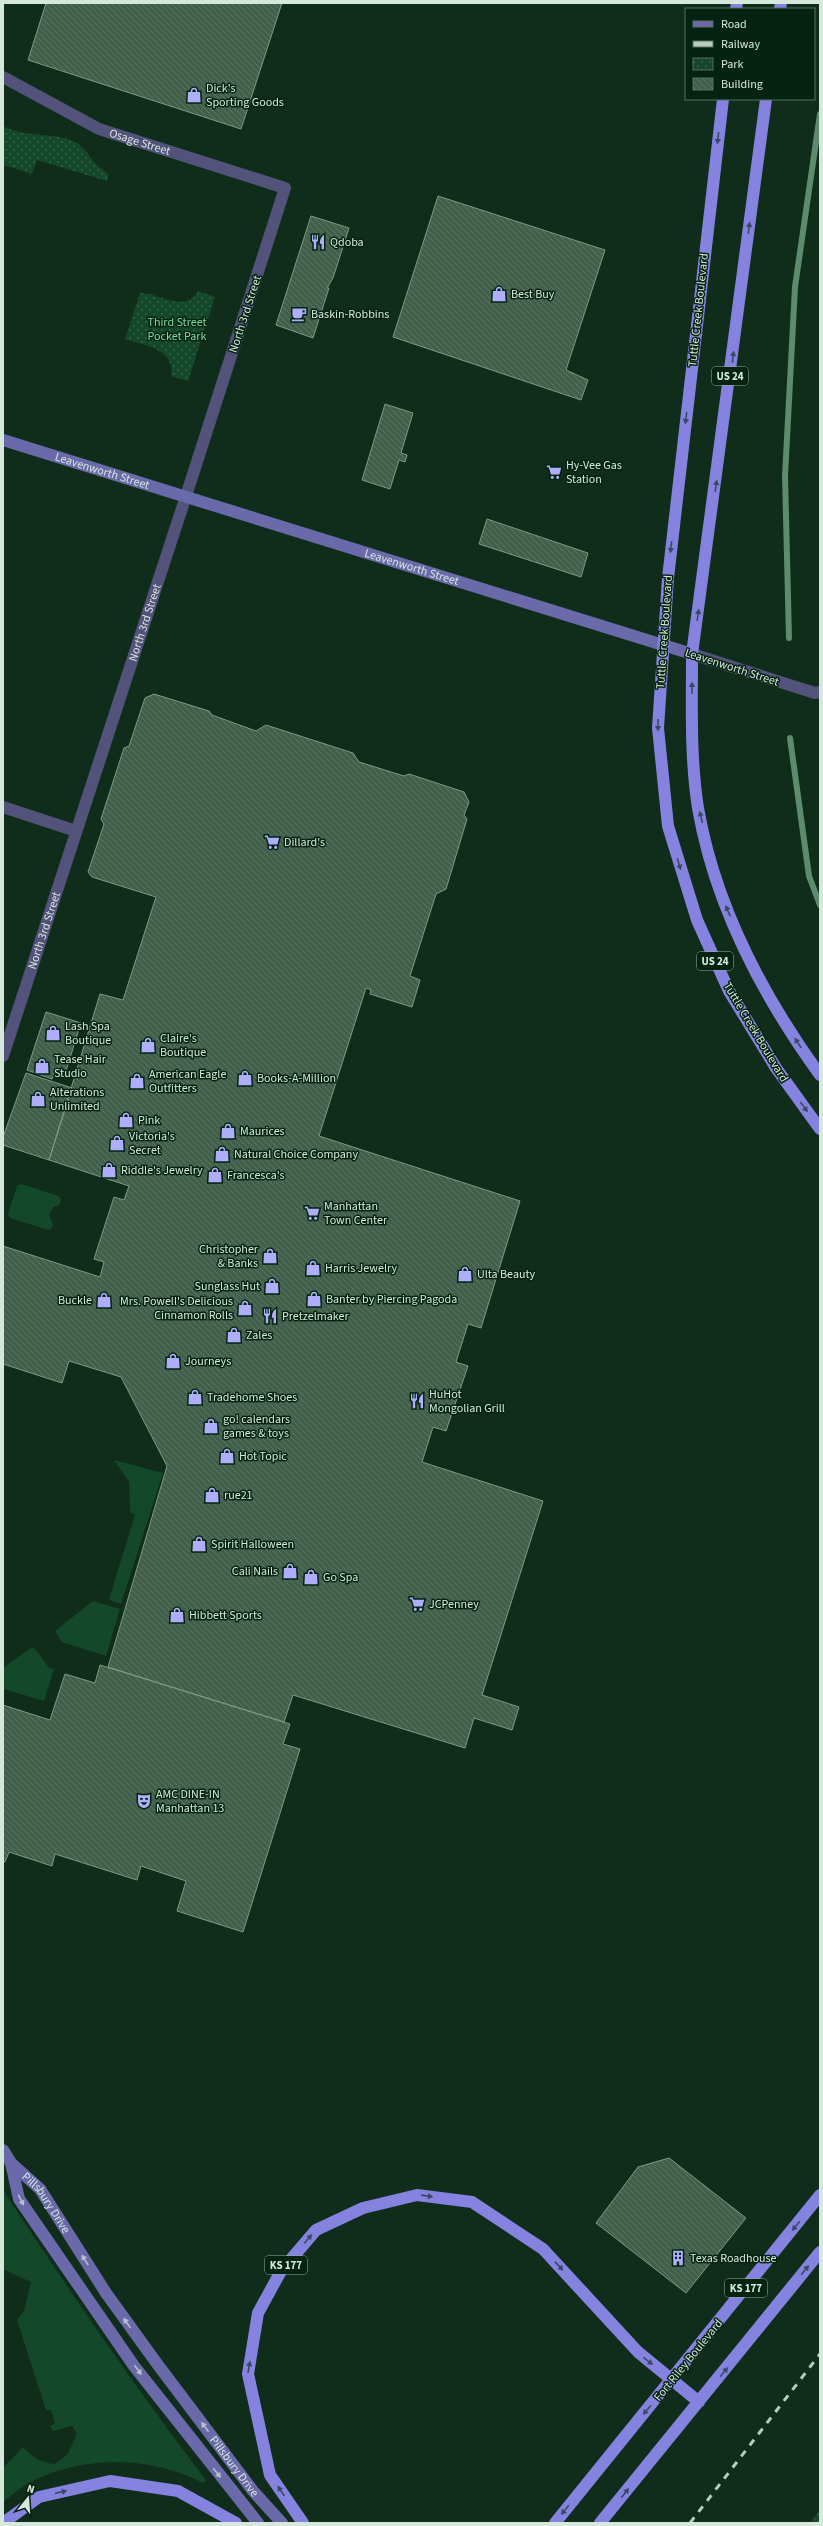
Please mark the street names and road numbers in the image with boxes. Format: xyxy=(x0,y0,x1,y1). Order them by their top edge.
street label: Osage Street xyxy=(107,125,172,160)
street label: Tuttle Creek Boulevard xyxy=(684,252,713,368)
street label: North 3rd Street xyxy=(225,273,266,355)
road number: US 24 xyxy=(712,367,748,385)
street label: Leavenworth Street xyxy=(53,449,152,494)
street label: Leavenworth Street xyxy=(362,545,461,590)
street label: Tuttle Creek Boulevard xyxy=(652,575,677,690)
street label: North 3rd Street xyxy=(125,582,166,664)
street label: Leavenworth Street xyxy=(683,644,781,691)
street label: North 3rd Street xyxy=(24,890,65,972)
road number: US 24 xyxy=(697,952,733,970)
street label: Tuttle Creek Boulevard xyxy=(719,979,792,1086)
street label: Pillsbury Drive xyxy=(18,2169,74,2237)
road number: KS 177 xyxy=(265,2256,307,2274)
road number: KS 177 xyxy=(725,2279,767,2297)
street label: Fort Riley Boulevard xyxy=(650,2316,727,2405)
street label: Pillsbury Drive xyxy=(205,2432,263,2501)

